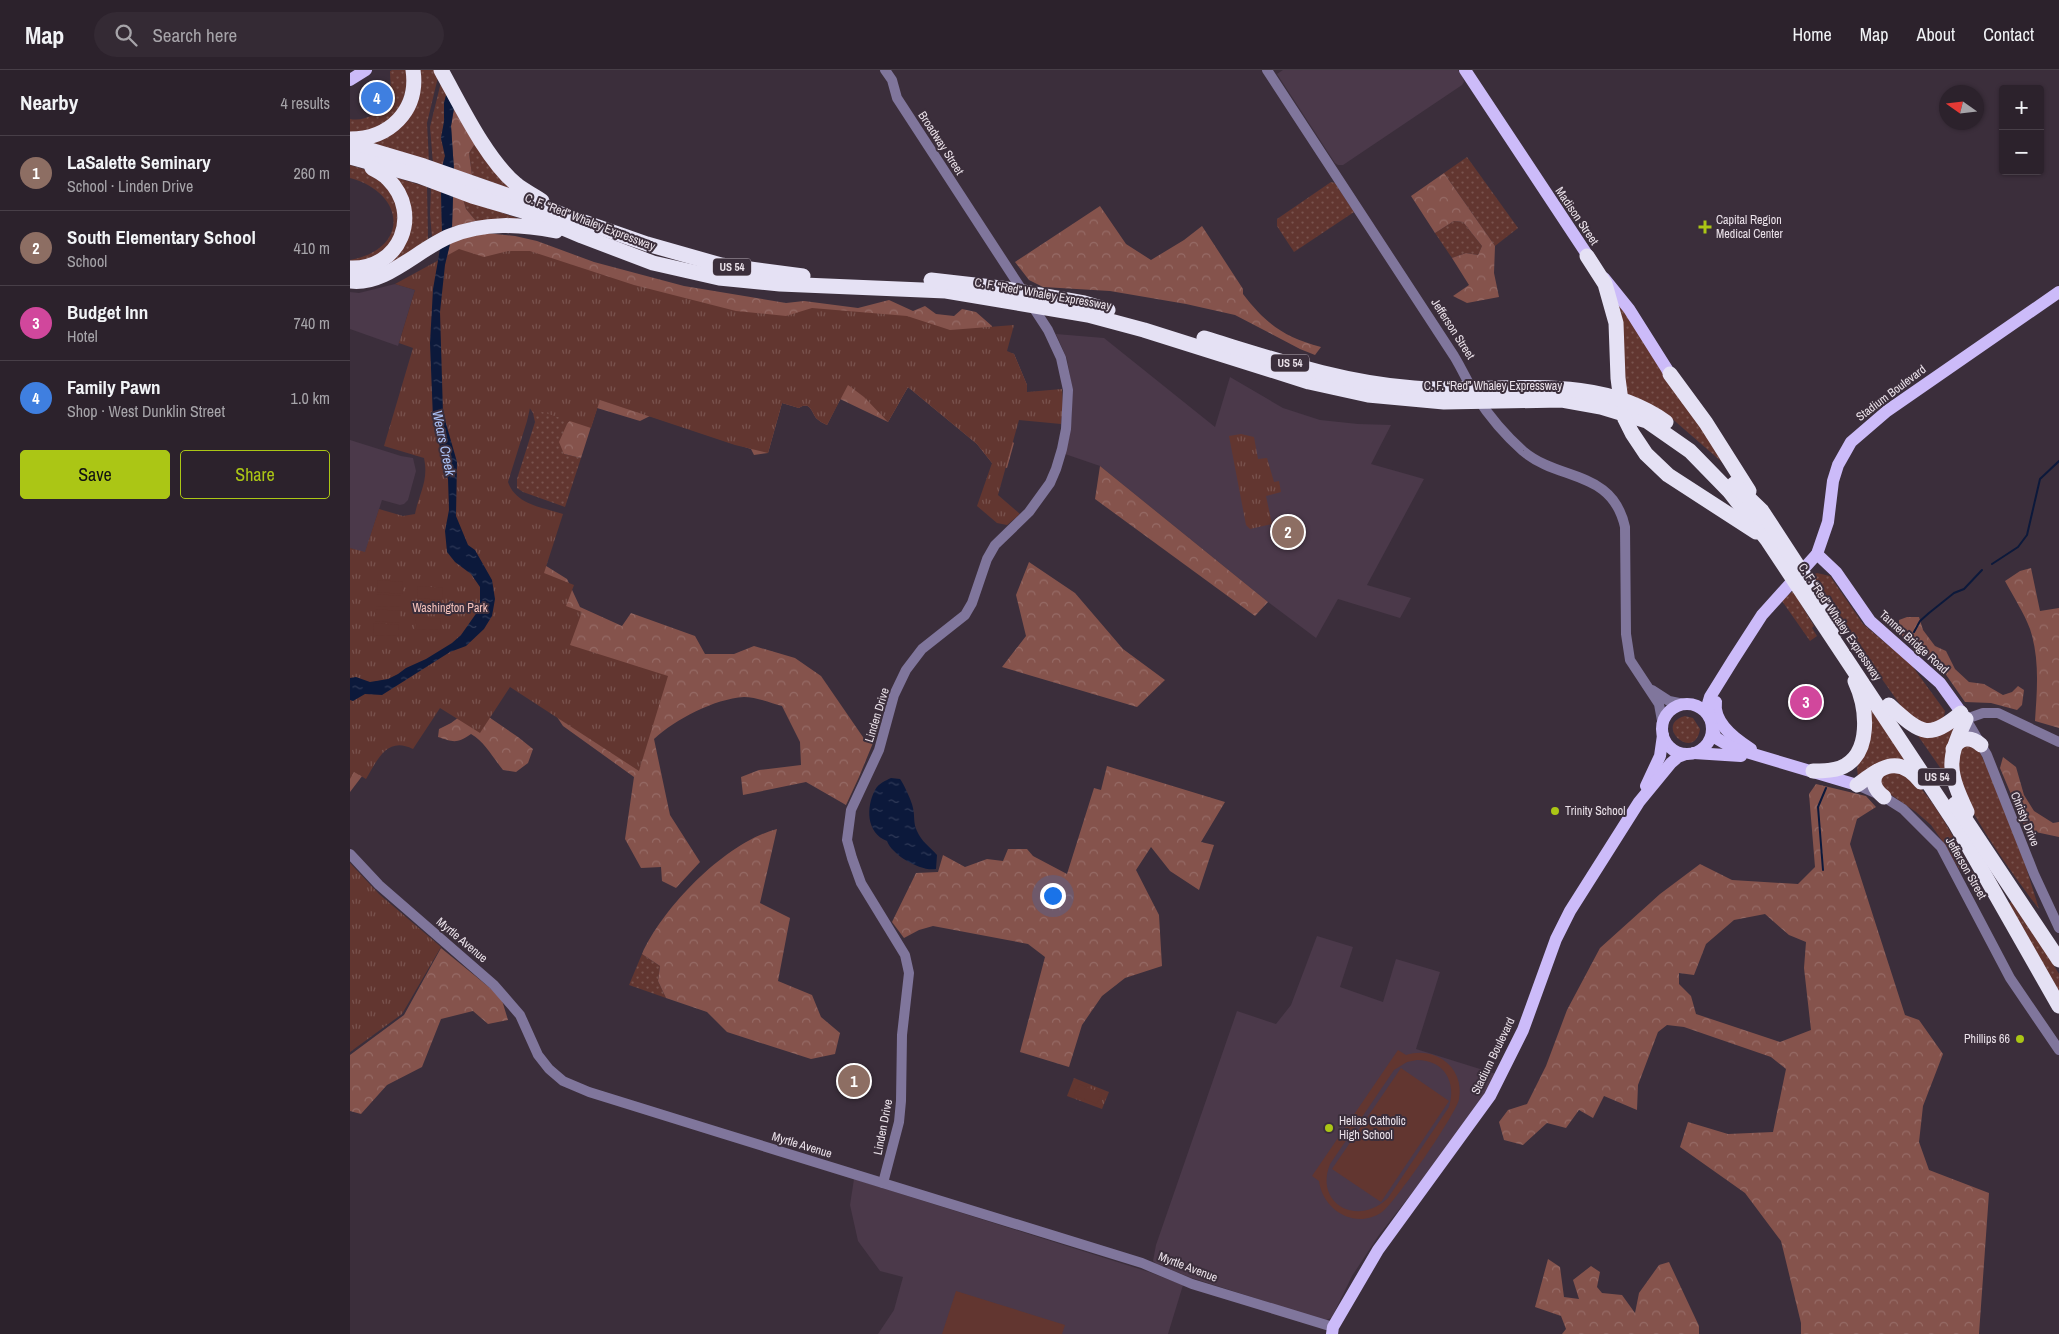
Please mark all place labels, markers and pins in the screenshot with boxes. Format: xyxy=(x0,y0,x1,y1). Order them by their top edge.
pin: 4 xyxy=(361,79,393,117)
place label: Capital Region Medical Center xyxy=(1716,212,1783,242)
marker: Capital Region Medical Center xyxy=(1698,220,1712,234)
pin: 2 xyxy=(1272,513,1304,551)
pin: 3 xyxy=(1790,683,1822,721)
place label: Trinity School xyxy=(1565,803,1625,819)
marker: Trinity School xyxy=(1549,805,1561,817)
place label: Phillips 66 xyxy=(1964,1031,2010,1047)
marker: Phillips 66 xyxy=(2014,1033,2026,1045)
pin: 1 xyxy=(838,1062,870,1100)
place label: Helias Catholic High School xyxy=(1339,1113,1406,1143)
marker: Helias Catholic High School xyxy=(1323,1122,1335,1134)

